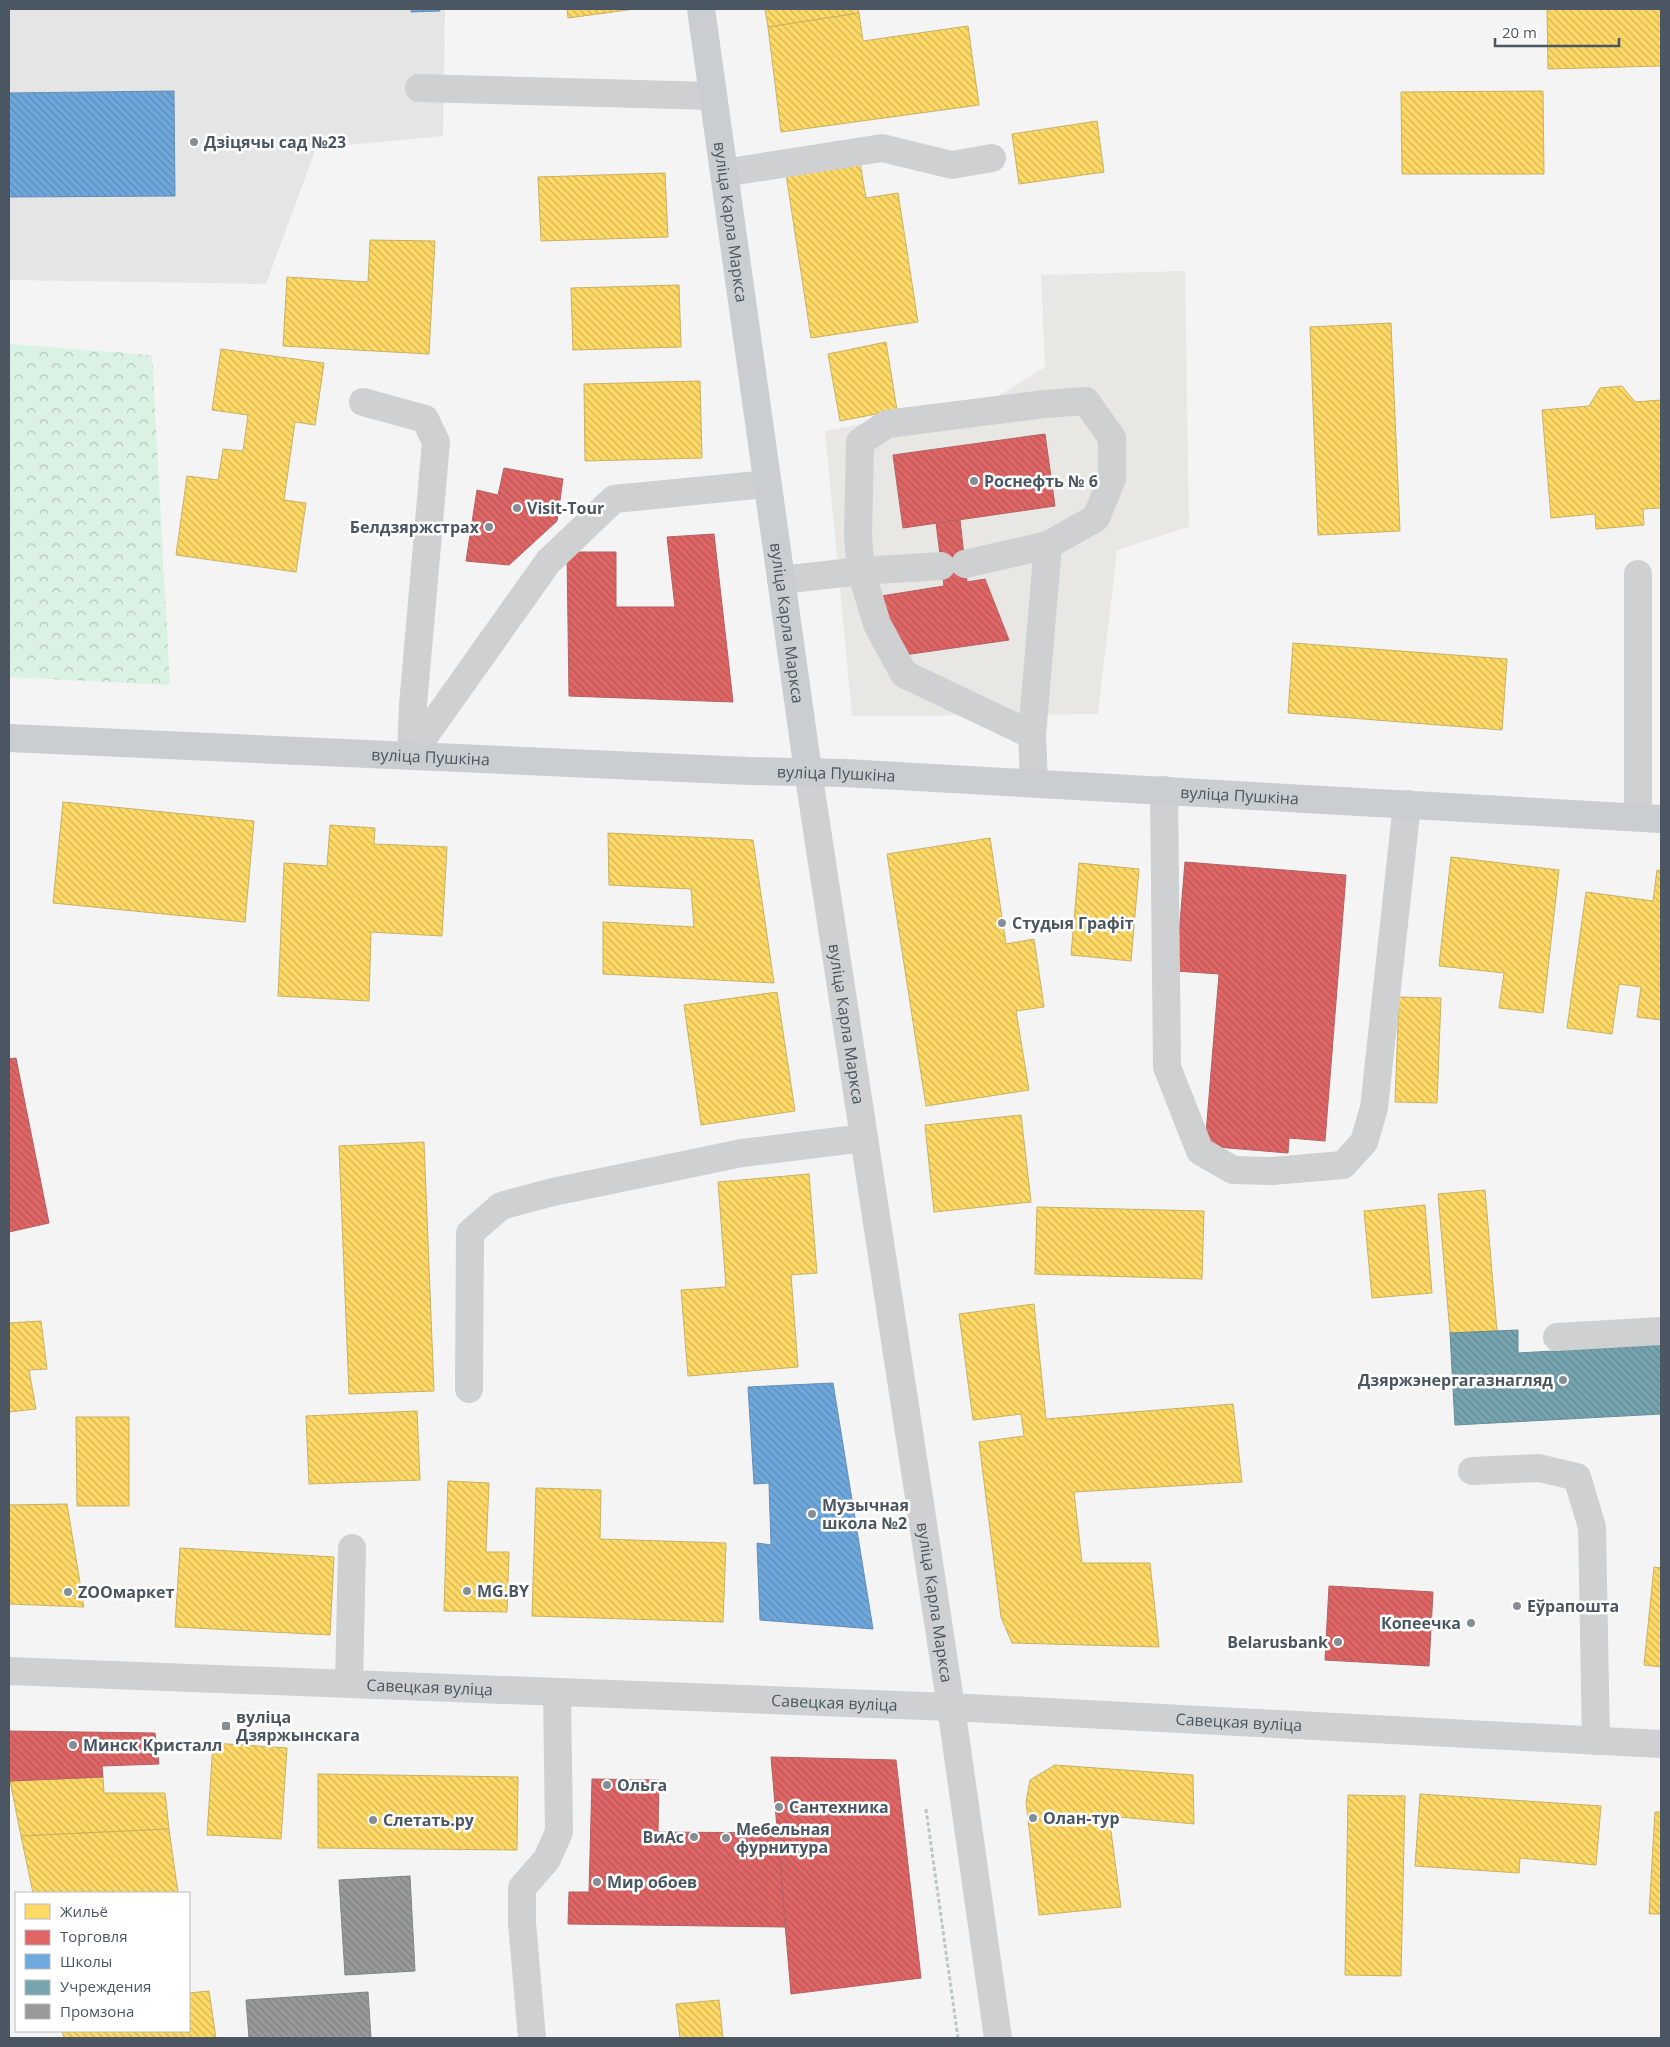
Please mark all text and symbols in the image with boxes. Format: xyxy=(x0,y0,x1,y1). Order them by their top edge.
scale bar xyxy=(1495,15,1619,47)
text: 20 m xyxy=(1502,22,1537,42)
place label: Дзіцячы сад №23 xyxy=(204,131,346,153)
marker: Дзіцячы сад №23 xyxy=(188,136,200,148)
street label: вуліца Карла Маркса xyxy=(709,140,753,304)
place label: Роснефть № 6 xyxy=(984,470,1098,492)
marker: Роснефть № 6 xyxy=(968,475,980,487)
place label: Visit-Tour xyxy=(527,497,604,519)
marker: Visit-Tour xyxy=(511,502,523,514)
place label: Белдзяржстрах xyxy=(350,516,480,538)
marker: Белдзяржстрах xyxy=(483,521,495,533)
street label: вуліца Карла Маркса xyxy=(765,541,809,705)
street label: вуліца Пушкіна xyxy=(371,743,490,770)
street label: вуліца Пушкіна xyxy=(777,761,896,787)
street label: вуліца Пушкіна xyxy=(1180,781,1299,810)
place label: Студыя Графіт xyxy=(1012,912,1134,934)
marker: Студыя Графіт xyxy=(996,917,1008,929)
street label: вуліца Карла Маркса xyxy=(824,942,870,1106)
place label: Дзяржэнергагазнагляд xyxy=(1358,1369,1553,1391)
marker: Дзяржэнергагазнагляд xyxy=(1557,1374,1569,1386)
place label: Музычная школа №2 xyxy=(822,1494,909,1534)
marker: Музычная школа №2 xyxy=(806,1508,818,1520)
street label: вуліца Карла Маркса xyxy=(912,1521,958,1684)
place label: MG.BY xyxy=(477,1580,529,1602)
place label: ZOOмаркет xyxy=(78,1581,174,1603)
marker: MG.BY xyxy=(461,1585,473,1597)
marker: ZOOмаркет xyxy=(62,1586,74,1598)
place label: Еўрапошта xyxy=(1527,1595,1619,1617)
marker: Еўрапошта xyxy=(1511,1600,1523,1612)
place label: Копеечка xyxy=(1381,1612,1461,1634)
marker: Копеечка xyxy=(1465,1617,1477,1629)
place label: Belarusbank xyxy=(1227,1631,1328,1653)
marker: Belarusbank xyxy=(1332,1636,1344,1648)
street label: Савецкая вуліца xyxy=(366,1674,493,1700)
street label: Савецкая вуліца xyxy=(771,1689,898,1716)
place label: вуліца Дзяржынскага xyxy=(236,1706,360,1746)
street label: Савецкая вуліца xyxy=(1175,1708,1303,1736)
marker: вуліца Дзяржынскага xyxy=(220,1720,232,1732)
place label: Минск Кристалл xyxy=(83,1734,222,1756)
marker: Минск Кристалл xyxy=(67,1739,79,1751)
place label: Ольга xyxy=(617,1774,667,1796)
marker: Ольга xyxy=(601,1779,613,1791)
place label: Сантехника xyxy=(789,1796,889,1818)
marker: Сантехника xyxy=(773,1801,785,1813)
place label: Олан-тур xyxy=(1043,1807,1120,1829)
place label: Слетать.ру xyxy=(383,1809,475,1831)
marker: Олан-тур xyxy=(1027,1812,1039,1824)
marker: Слетать.ру xyxy=(367,1814,379,1826)
place label: Мебельная фурнитура xyxy=(736,1818,830,1858)
place label: ВиАс xyxy=(642,1826,684,1848)
marker: ВиАс xyxy=(688,1831,700,1843)
marker: Мебельная фурнитура xyxy=(720,1832,732,1844)
place label: Мир обоев xyxy=(607,1871,697,1893)
marker: Мир обоев xyxy=(591,1876,603,1888)
legend xyxy=(15,1892,190,2032)
text: Жильё xyxy=(60,1901,108,1921)
text: Торговля xyxy=(60,1926,127,1946)
text: Школы xyxy=(60,1951,112,1971)
text: Учреждения xyxy=(60,1976,151,1996)
text: Промзона xyxy=(60,2001,134,2021)

